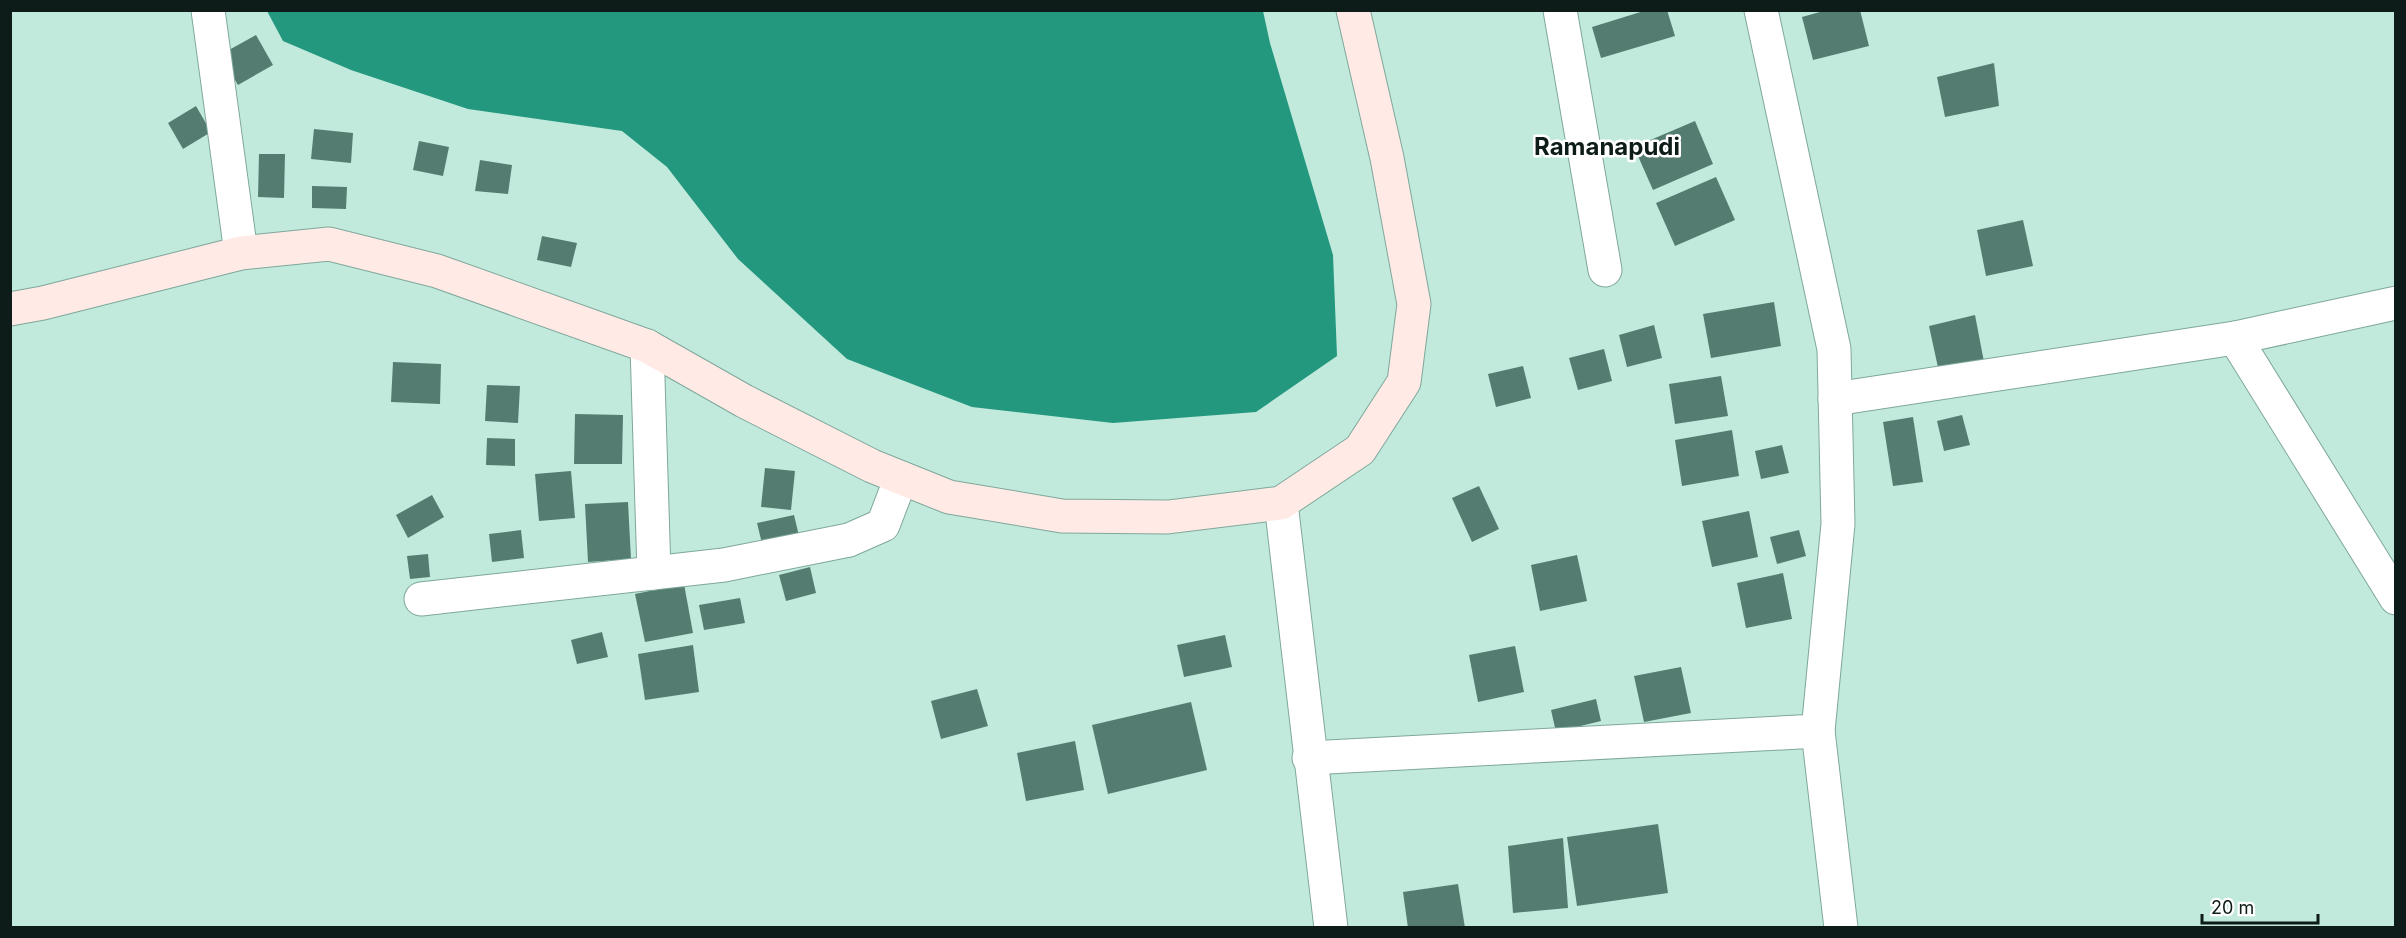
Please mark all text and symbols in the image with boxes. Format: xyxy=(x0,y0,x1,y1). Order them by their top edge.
district label: Ramanapudi xyxy=(1534,132,1680,161)
scale bar xyxy=(2202,887,2318,925)
text: 20 m xyxy=(2211,897,2254,918)

